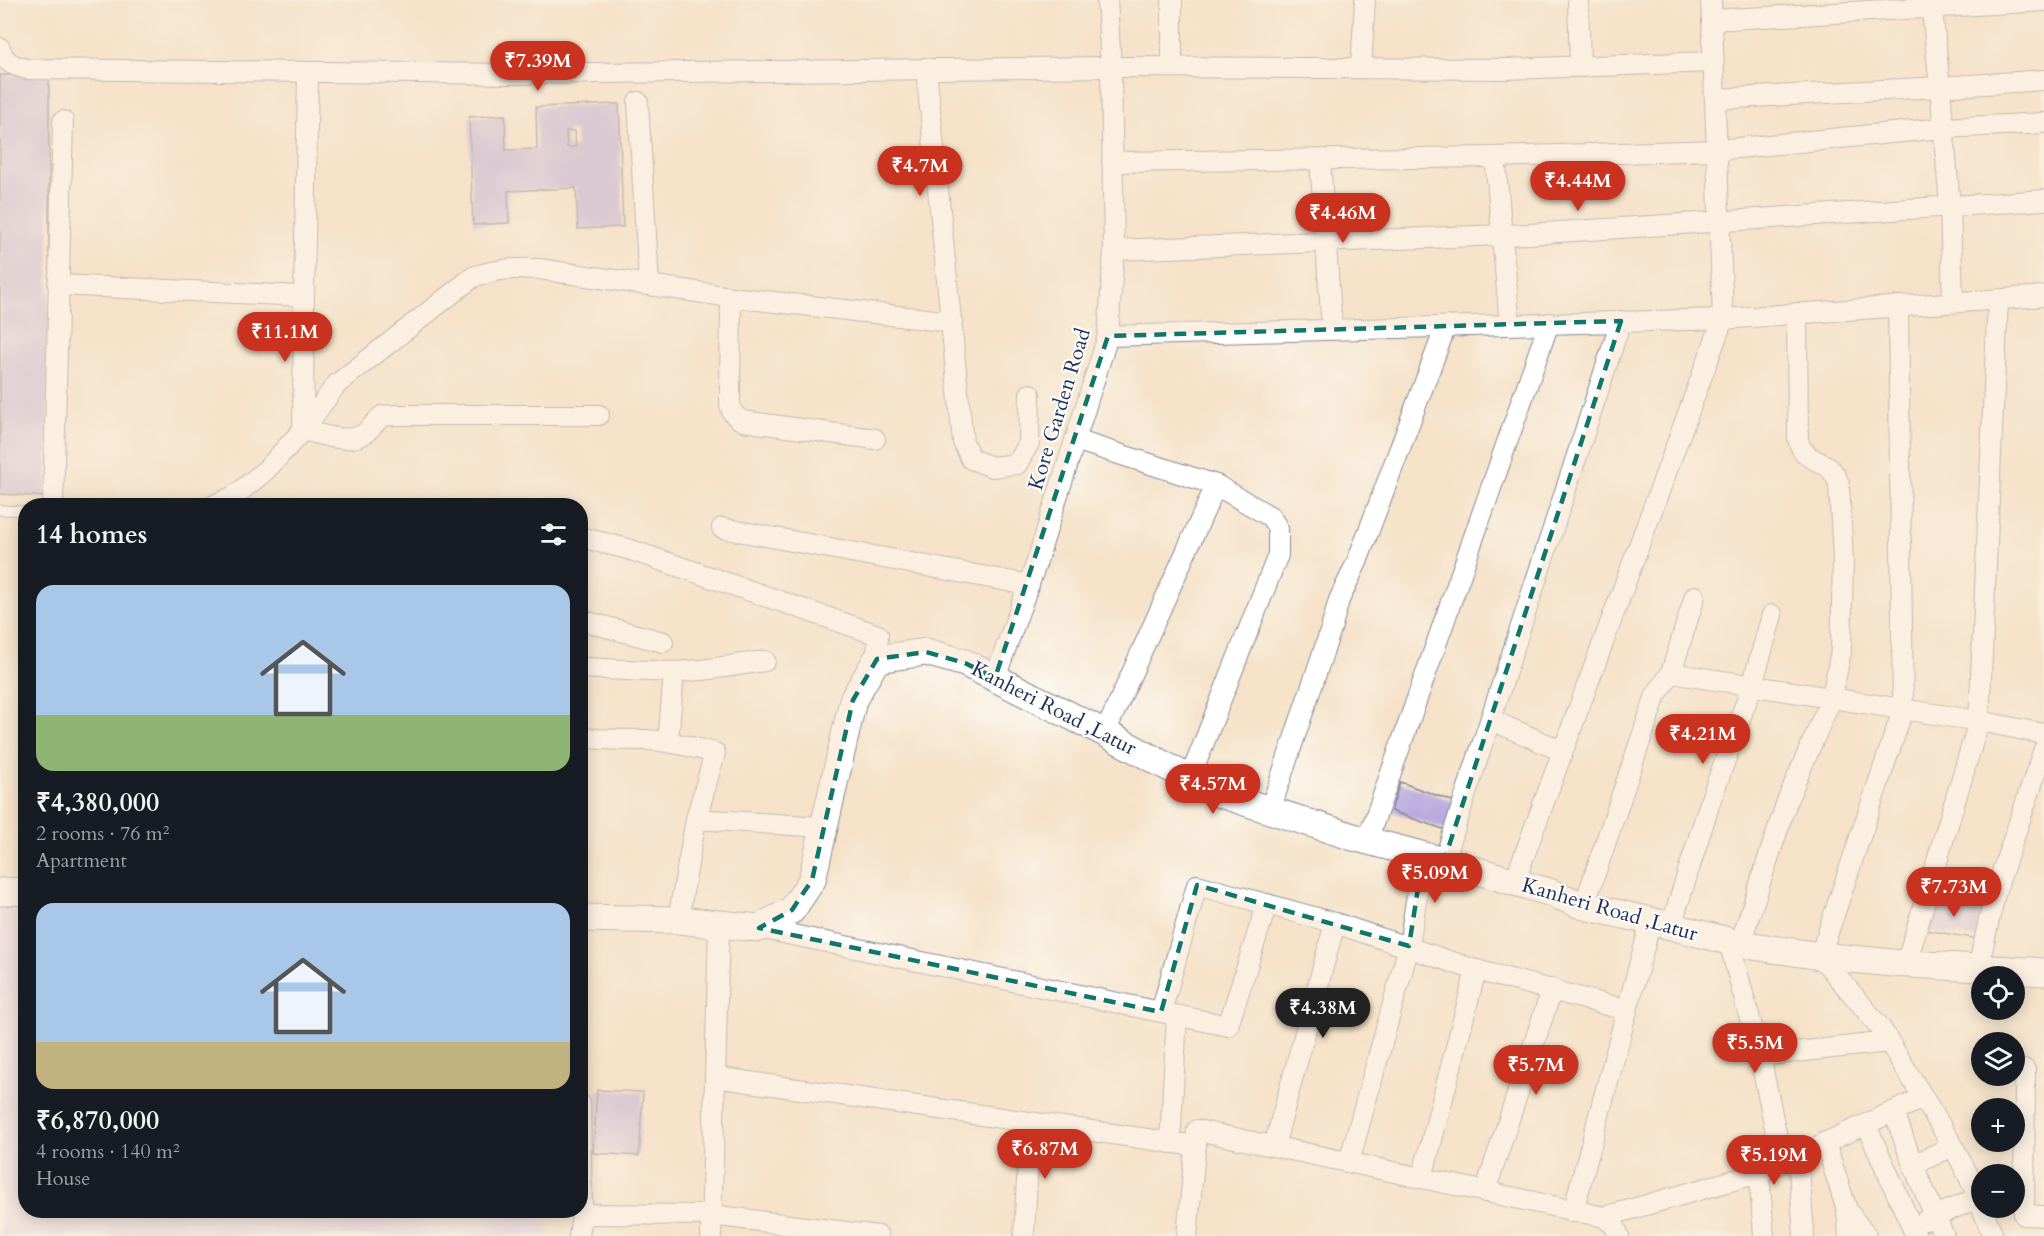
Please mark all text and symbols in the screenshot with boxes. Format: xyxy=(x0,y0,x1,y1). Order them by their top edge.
pin: ₹7.39M xyxy=(489,41,587,92)
text: ₹7.39M xyxy=(504,47,572,74)
pin: ₹4.7M xyxy=(878,146,962,197)
text: ₹4.7M xyxy=(891,152,949,179)
pin: ₹4.44M xyxy=(1529,161,1627,212)
text: ₹4.44M xyxy=(1544,167,1612,194)
pin: ₹4.46M xyxy=(1294,193,1392,244)
text: ₹4.46M xyxy=(1309,199,1377,226)
pin: ₹11.1M xyxy=(236,312,334,363)
text: ₹11.1M xyxy=(251,318,319,345)
street label: Kore Garden Road xyxy=(1021,325,1098,494)
text: 14 homes xyxy=(36,517,147,552)
icon: filters xyxy=(537,518,570,551)
icon: home xyxy=(249,624,357,732)
street label: Kanheri Road ,Latur xyxy=(966,654,1142,763)
pin: ₹4.21M xyxy=(1654,714,1752,765)
text: ₹4.21M xyxy=(1669,720,1737,747)
pin: ₹4.57M xyxy=(1164,764,1262,815)
text: ₹4.57M xyxy=(1179,770,1247,797)
text: ₹4,380,000 xyxy=(36,785,159,820)
text: 2 rooms · 76 m² xyxy=(36,820,169,847)
text: Apartment xyxy=(36,847,127,874)
pin: ₹5.09M xyxy=(1386,853,1484,904)
text: ₹5.09M xyxy=(1401,859,1469,886)
pin: ₹7.73M xyxy=(1905,867,2003,918)
street label: Kanheri Road ,Latur xyxy=(1519,871,1701,949)
text: ₹7.73M xyxy=(1920,873,1988,900)
icon: home xyxy=(249,942,357,1050)
map controls xyxy=(1971,966,2025,1218)
button: locate xyxy=(1971,966,2025,1020)
pin: ₹4.38M xyxy=(1274,988,1372,1039)
text: ₹4.38M xyxy=(1289,994,1357,1021)
pin: ₹5.5M xyxy=(1713,1023,1797,1074)
text: ₹5.5M xyxy=(1726,1029,1784,1056)
button: layers xyxy=(1971,1032,2025,1086)
pin: ₹5.7M xyxy=(1494,1045,1578,1096)
text: ₹5.7M xyxy=(1507,1051,1565,1078)
button: + xyxy=(1971,1098,2025,1152)
text: ₹6,870,000 xyxy=(36,1103,159,1138)
pin: ₹6.87M xyxy=(996,1129,1094,1180)
text: ₹6.87M xyxy=(1011,1135,1079,1162)
pin: ₹5.19M xyxy=(1725,1135,1823,1186)
text: 4 rooms · 140 m² xyxy=(36,1138,180,1165)
text: ₹5.19M xyxy=(1740,1141,1808,1168)
button: − xyxy=(1971,1164,2025,1218)
text: House xyxy=(36,1165,90,1192)

